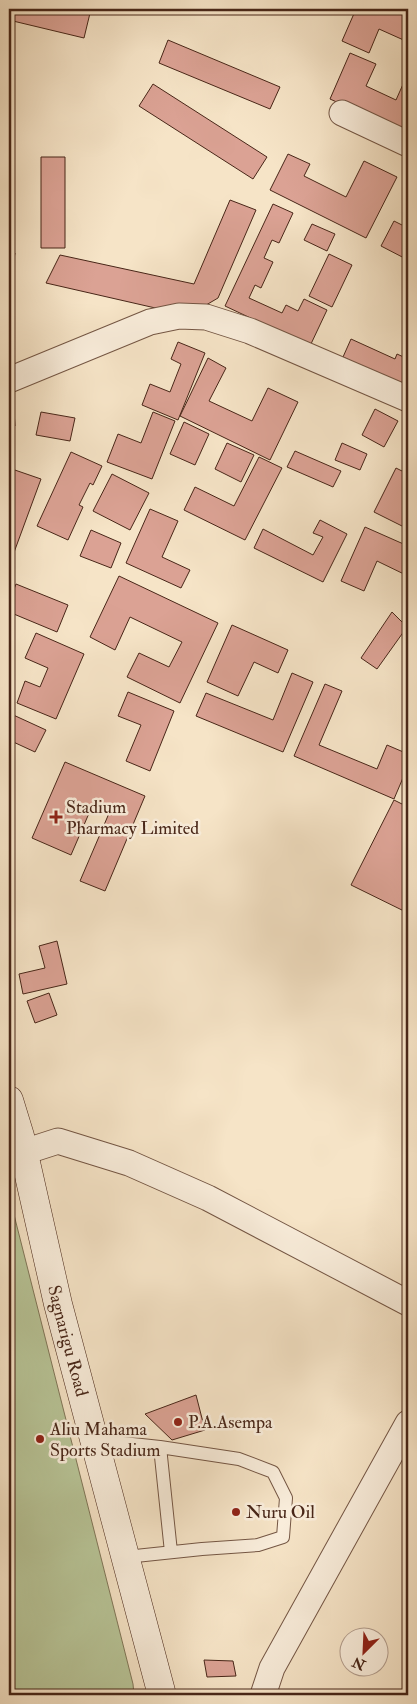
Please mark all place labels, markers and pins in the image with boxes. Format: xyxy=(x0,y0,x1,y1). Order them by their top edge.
place label: Stadium Pharmacy Limited xyxy=(66,796,199,840)
marker: Stadium Pharmacy Limited xyxy=(50,811,62,823)
place label: P.A.Asempa xyxy=(188,1411,273,1434)
marker: P.A.Asempa xyxy=(172,1416,184,1428)
place label: Aliu Mahama Sports Stadium xyxy=(49,1418,160,1462)
marker: Aliu Mahama Sports Stadium xyxy=(34,1433,46,1445)
place label: Nuru Oil xyxy=(246,1501,315,1524)
marker: Nuru Oil xyxy=(230,1506,242,1518)

